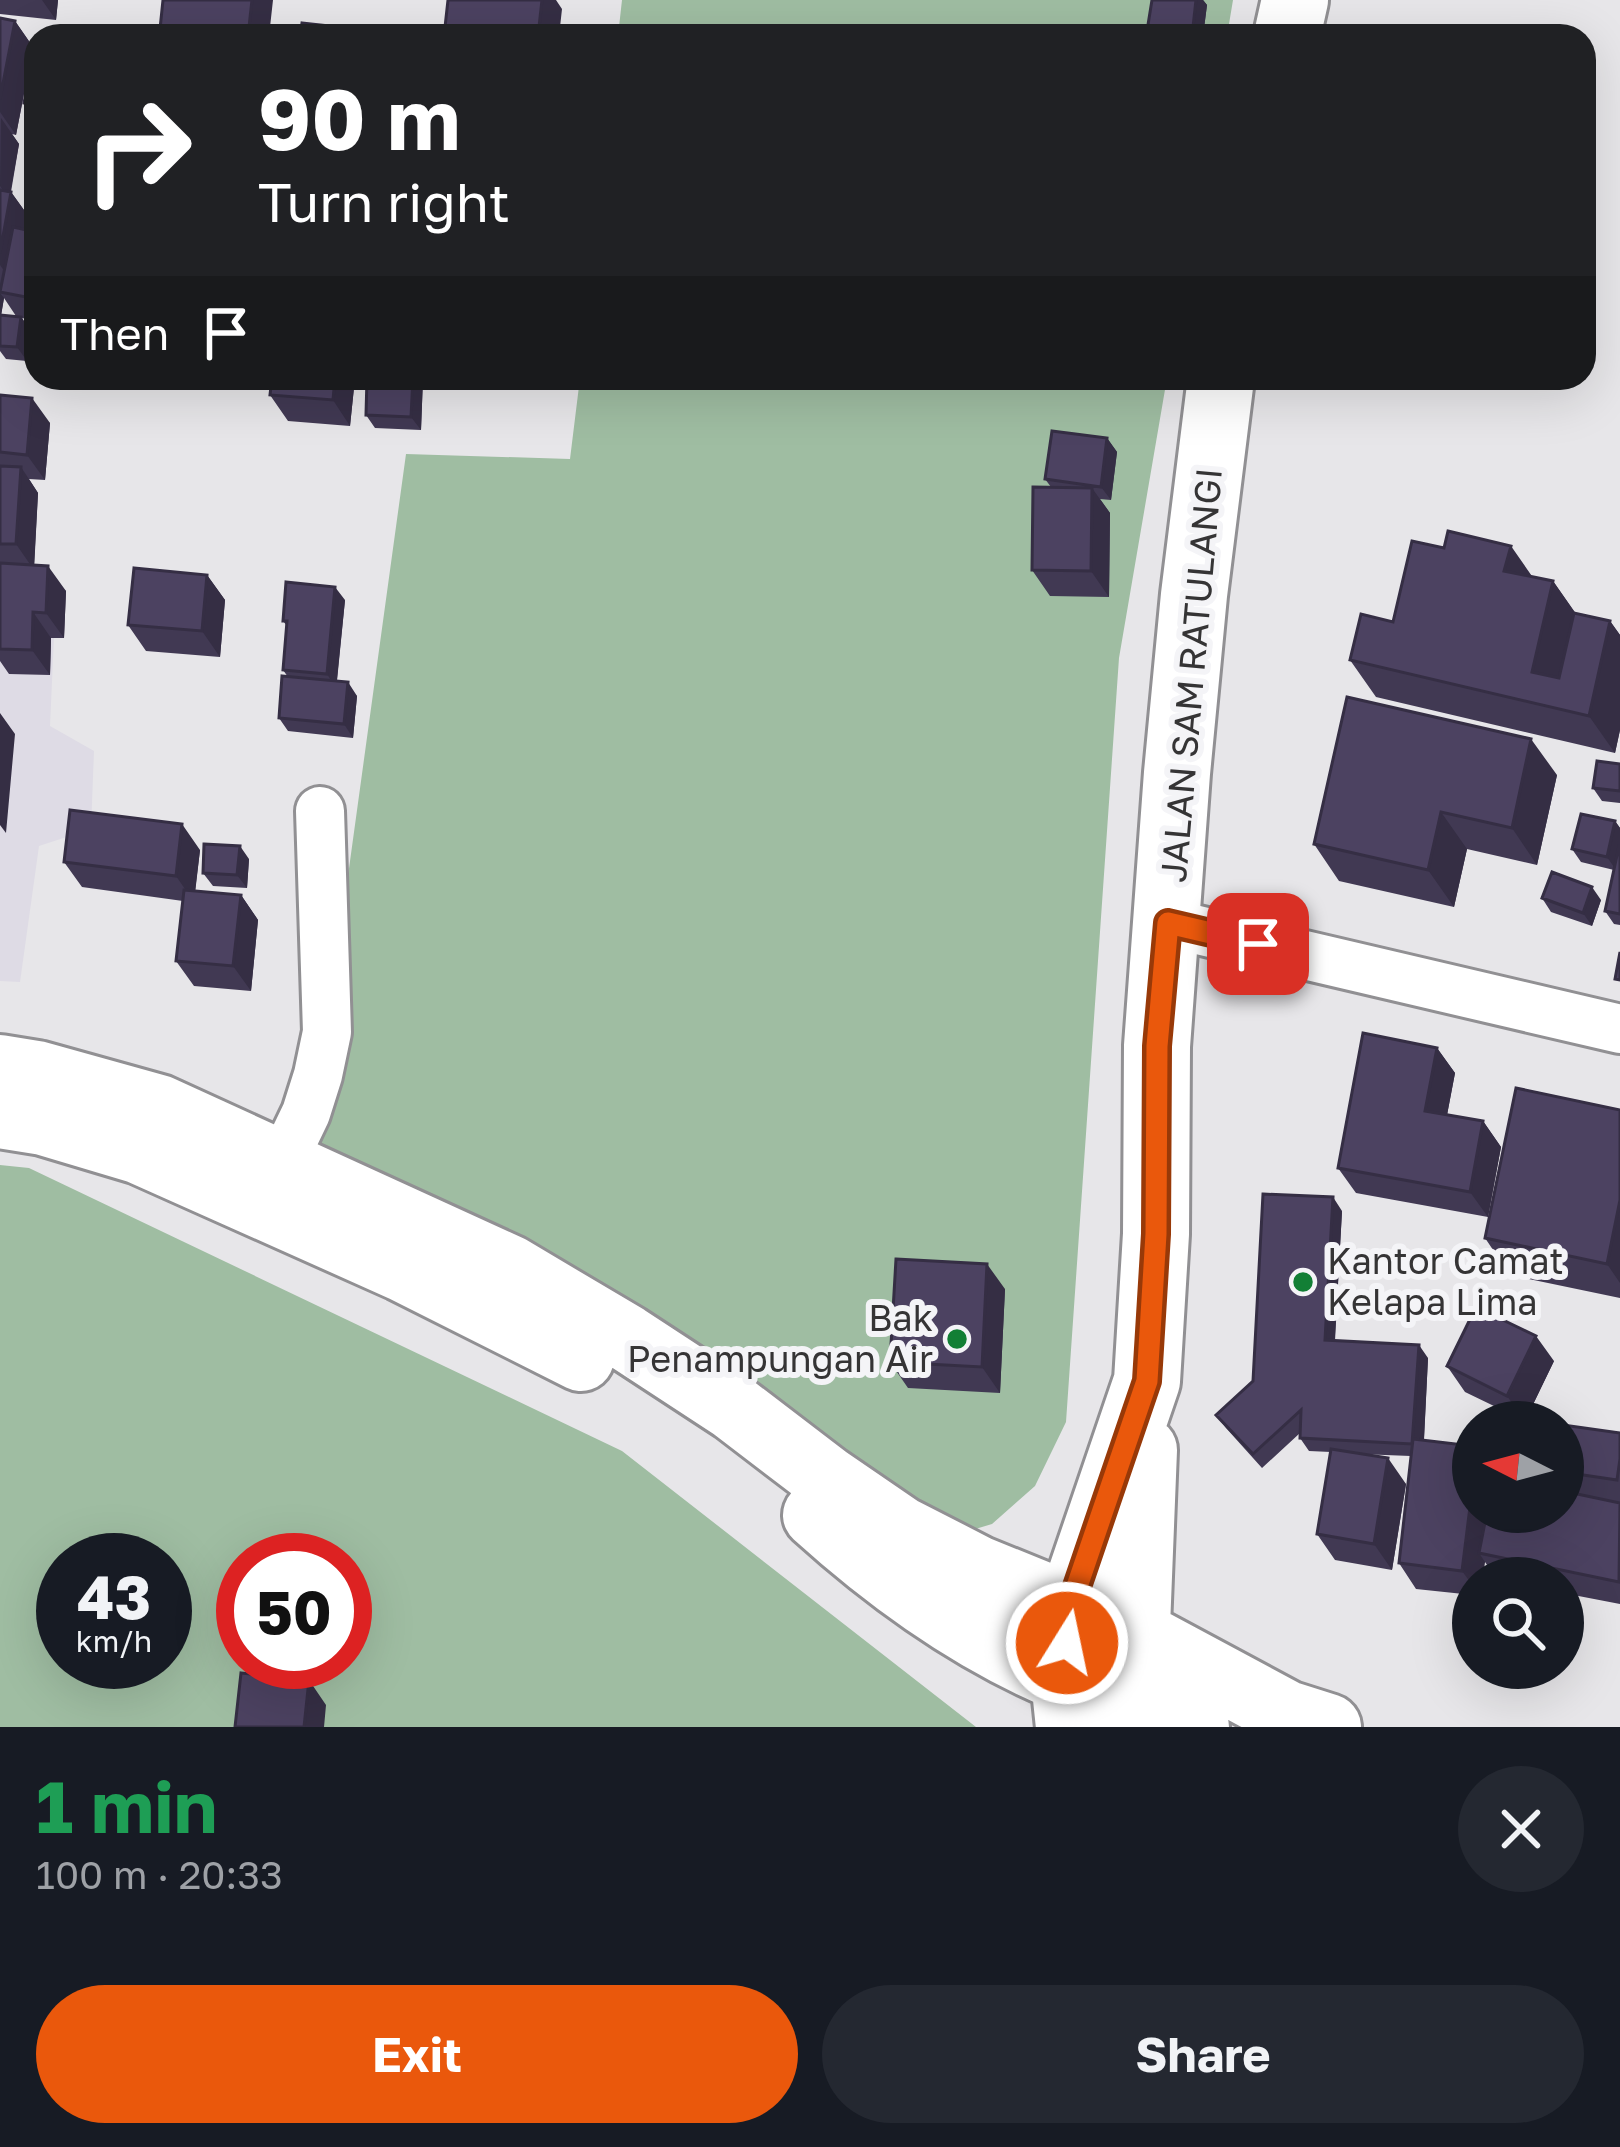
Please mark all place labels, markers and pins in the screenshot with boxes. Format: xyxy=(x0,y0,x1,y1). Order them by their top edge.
pin xyxy=(1207,893,1309,995)
place label: Kantor Camat Kelapa Lima xyxy=(1327,1239,1564,1323)
marker: Kantor Camat Kelapa Lima xyxy=(1290,1269,1316,1295)
place label: Bak Penampungan Air xyxy=(627,1296,933,1380)
marker: Bak Penampungan Air xyxy=(944,1326,970,1352)

